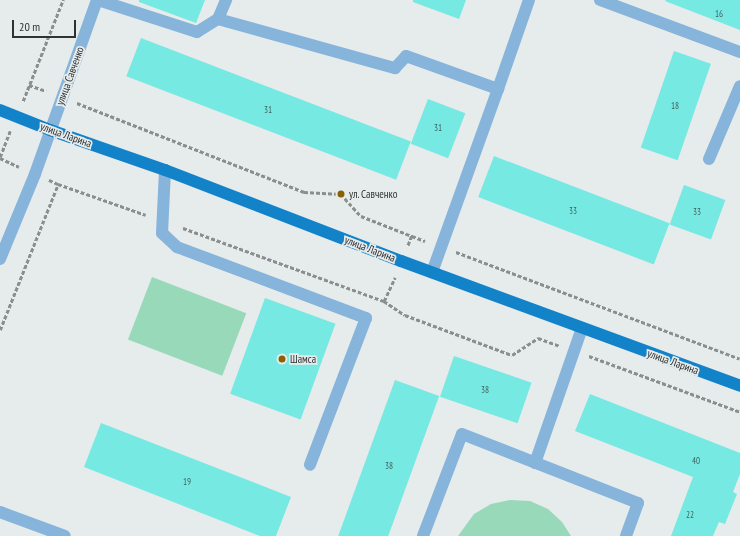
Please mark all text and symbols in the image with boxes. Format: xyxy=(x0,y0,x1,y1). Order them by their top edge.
house number: 16 xyxy=(715,9,723,19)
scale bar xyxy=(14,12,78,38)
text: 20 m xyxy=(19,19,40,34)
street label: улица Савченко xyxy=(53,45,87,107)
house number: 18 xyxy=(671,101,679,111)
house number: 31 xyxy=(264,105,272,115)
street label: улица Ларина xyxy=(39,120,93,150)
house number: 31 xyxy=(434,123,442,133)
place label: ул. Савченко xyxy=(349,187,398,201)
marker: ул. Савченко xyxy=(336,189,346,199)
house number: 33 xyxy=(569,206,577,216)
house number: 33 xyxy=(693,207,701,217)
street label: улица Ларина xyxy=(343,233,397,265)
street label: улица Ларина xyxy=(646,347,700,377)
place label: Шамса xyxy=(290,352,316,366)
marker: Шамса xyxy=(277,354,287,364)
house number: 38 xyxy=(481,385,489,395)
house number: 40 xyxy=(692,456,700,466)
house number: 38 xyxy=(385,461,393,471)
house number: 19 xyxy=(183,477,191,487)
house number: 22 xyxy=(686,510,694,520)

